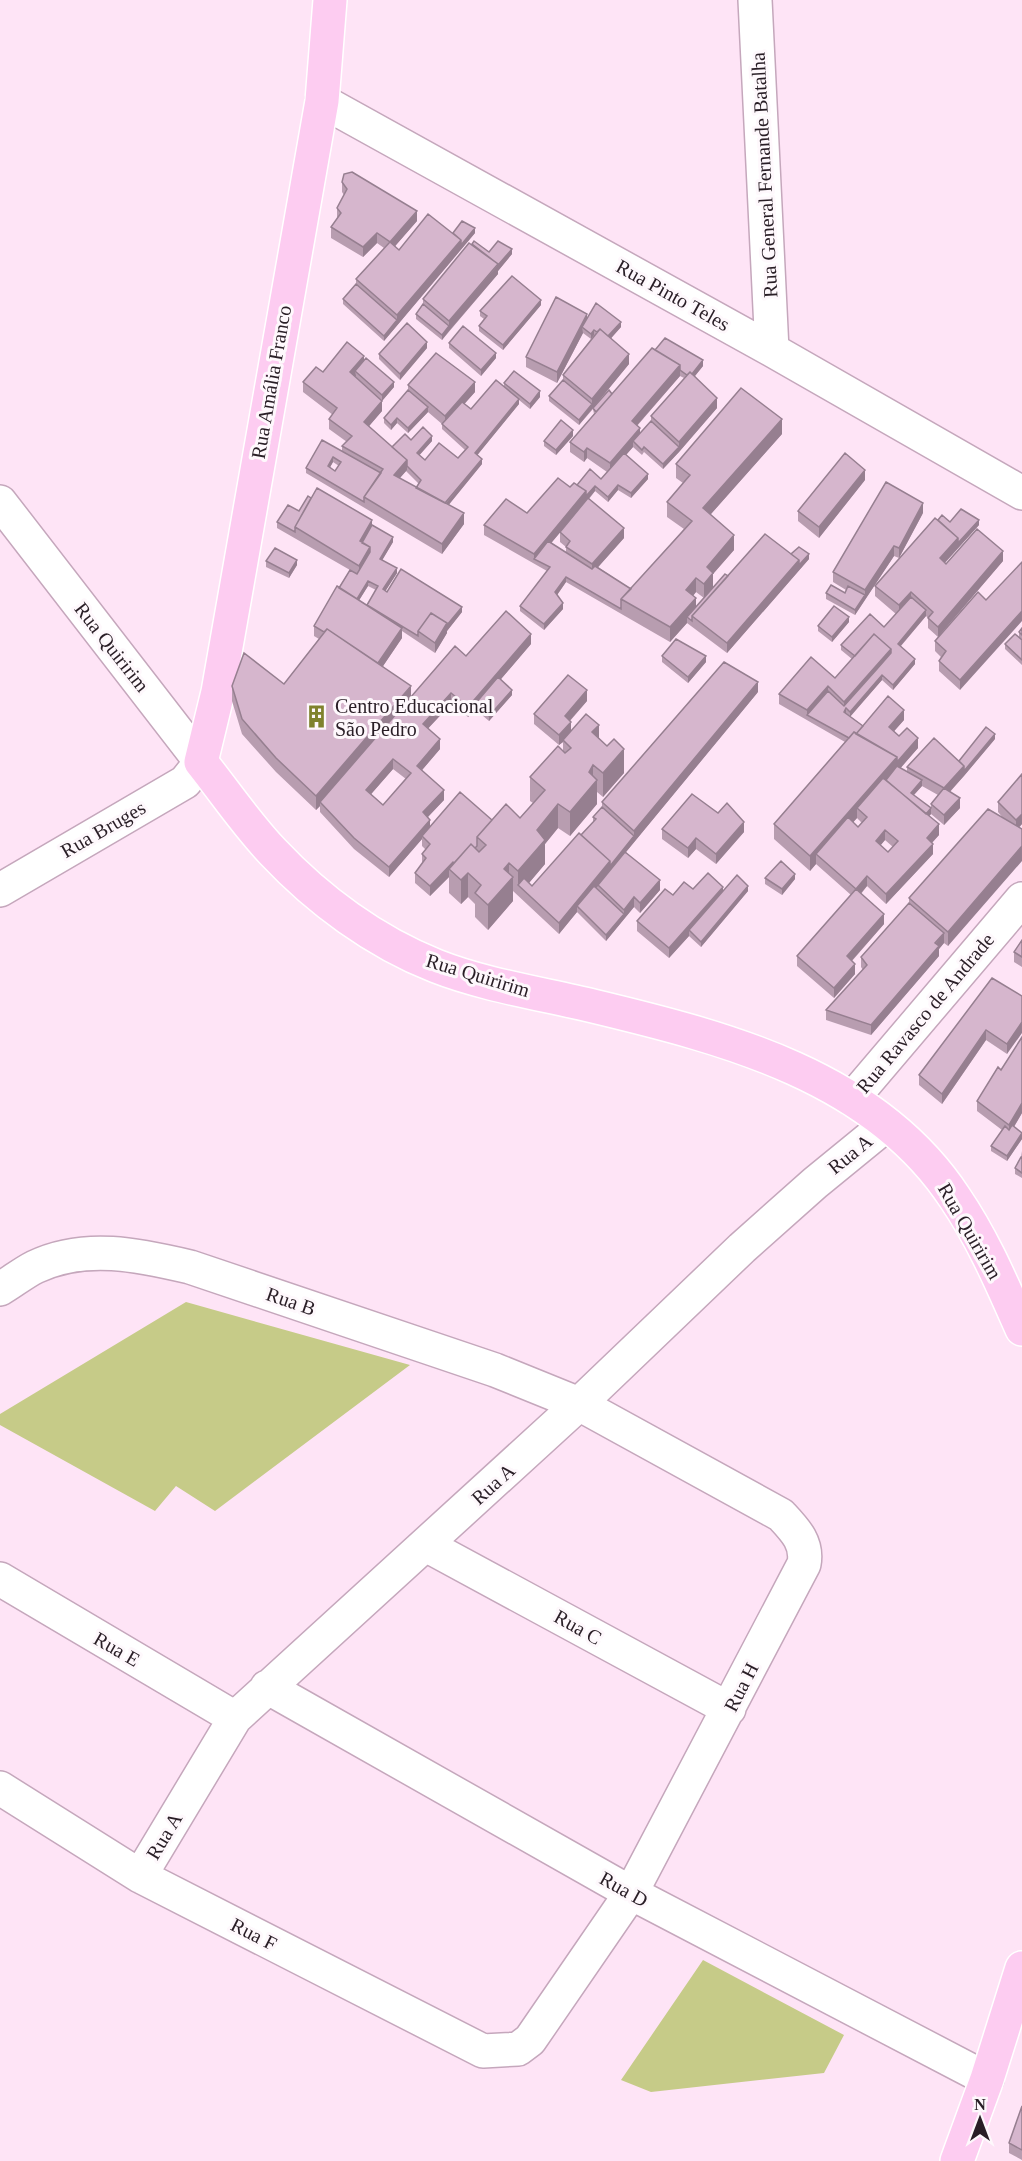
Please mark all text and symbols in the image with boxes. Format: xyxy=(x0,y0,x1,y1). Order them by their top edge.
street label: Rua General Fernande Batalha xyxy=(747,51,781,298)
street label: Rua Pinto Teles xyxy=(613,255,734,335)
street label: Rua Amália Franco xyxy=(247,304,295,460)
street label: Rua Quiririm xyxy=(70,598,154,696)
place label: Centro Educacional São Pedro xyxy=(335,695,494,740)
building icon: Centro Educacional São Pedro xyxy=(304,704,330,730)
street label: Rua Bruges xyxy=(57,796,150,863)
street label: Rua Ravasco de Andrade xyxy=(852,929,998,1097)
street label: Rua Quiririm xyxy=(424,949,533,1001)
street label: Rua A xyxy=(823,1129,877,1178)
street label: Rua Quiririm xyxy=(934,1179,1007,1283)
street label: Rua B xyxy=(264,1282,318,1320)
street label: Rua A xyxy=(467,1459,520,1509)
street label: Rua C xyxy=(551,1605,605,1649)
street label: Rua E xyxy=(90,1627,144,1671)
street label: Rua H xyxy=(719,1659,763,1715)
street label: Rua A xyxy=(142,1808,187,1863)
street label: Rua D xyxy=(596,1867,652,1911)
street label: Rua F xyxy=(227,1913,281,1955)
north arrow xyxy=(950,2089,1010,2149)
text: N xyxy=(974,2096,986,2113)

